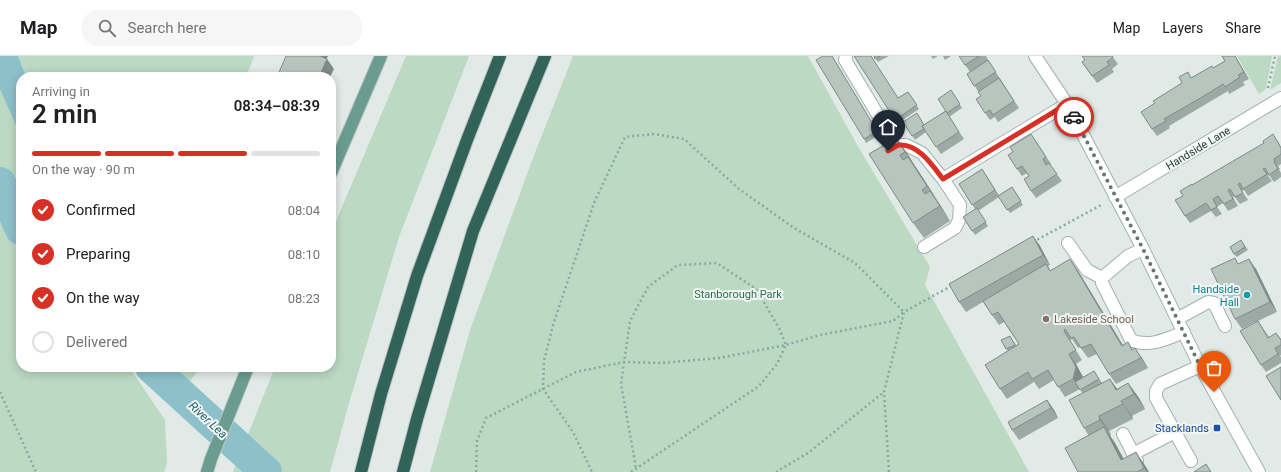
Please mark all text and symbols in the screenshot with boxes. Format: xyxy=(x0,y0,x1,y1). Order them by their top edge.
search box xyxy=(82,10,362,46)
text: Map xyxy=(20,16,58,39)
icon: search xyxy=(96,17,118,39)
text: Search here xyxy=(128,19,206,37)
text: Map xyxy=(1113,20,1140,36)
text: Layers xyxy=(1162,20,1203,36)
text: Share xyxy=(1225,20,1261,36)
text: Arriving in xyxy=(32,84,90,99)
text: 08:34–08:39 xyxy=(234,97,320,115)
courier xyxy=(1054,97,1094,137)
text: 2 min xyxy=(32,99,97,129)
icon: car xyxy=(1063,106,1085,128)
pin xyxy=(871,110,905,151)
icon: home xyxy=(877,116,899,138)
street label: Handside Lane xyxy=(1164,124,1233,173)
text: On the way · 90 m xyxy=(32,162,135,177)
icon: check xyxy=(32,199,54,221)
text: Confirmed xyxy=(66,201,136,219)
text: 08:04 xyxy=(288,203,320,218)
icon: check xyxy=(32,243,54,265)
text: Preparing xyxy=(66,245,130,263)
text: 08:10 xyxy=(288,247,320,262)
place label: Handside Hall xyxy=(1193,283,1239,309)
icon: check xyxy=(32,287,54,309)
park label: Stanborough Park xyxy=(694,288,782,301)
text: On the way xyxy=(66,289,140,307)
marker: Handside Hall xyxy=(1242,290,1252,300)
text: 08:23 xyxy=(288,291,320,306)
place label: Lakeside School xyxy=(1054,313,1134,326)
marker: Lakeside School xyxy=(1041,314,1051,324)
text: Delivered xyxy=(66,333,128,351)
pin xyxy=(1197,351,1231,392)
icon: bag xyxy=(1203,357,1225,379)
water label: River Lea xyxy=(186,399,230,441)
place label: Stacklands xyxy=(1155,422,1209,435)
marker: Stacklands xyxy=(1212,423,1222,433)

